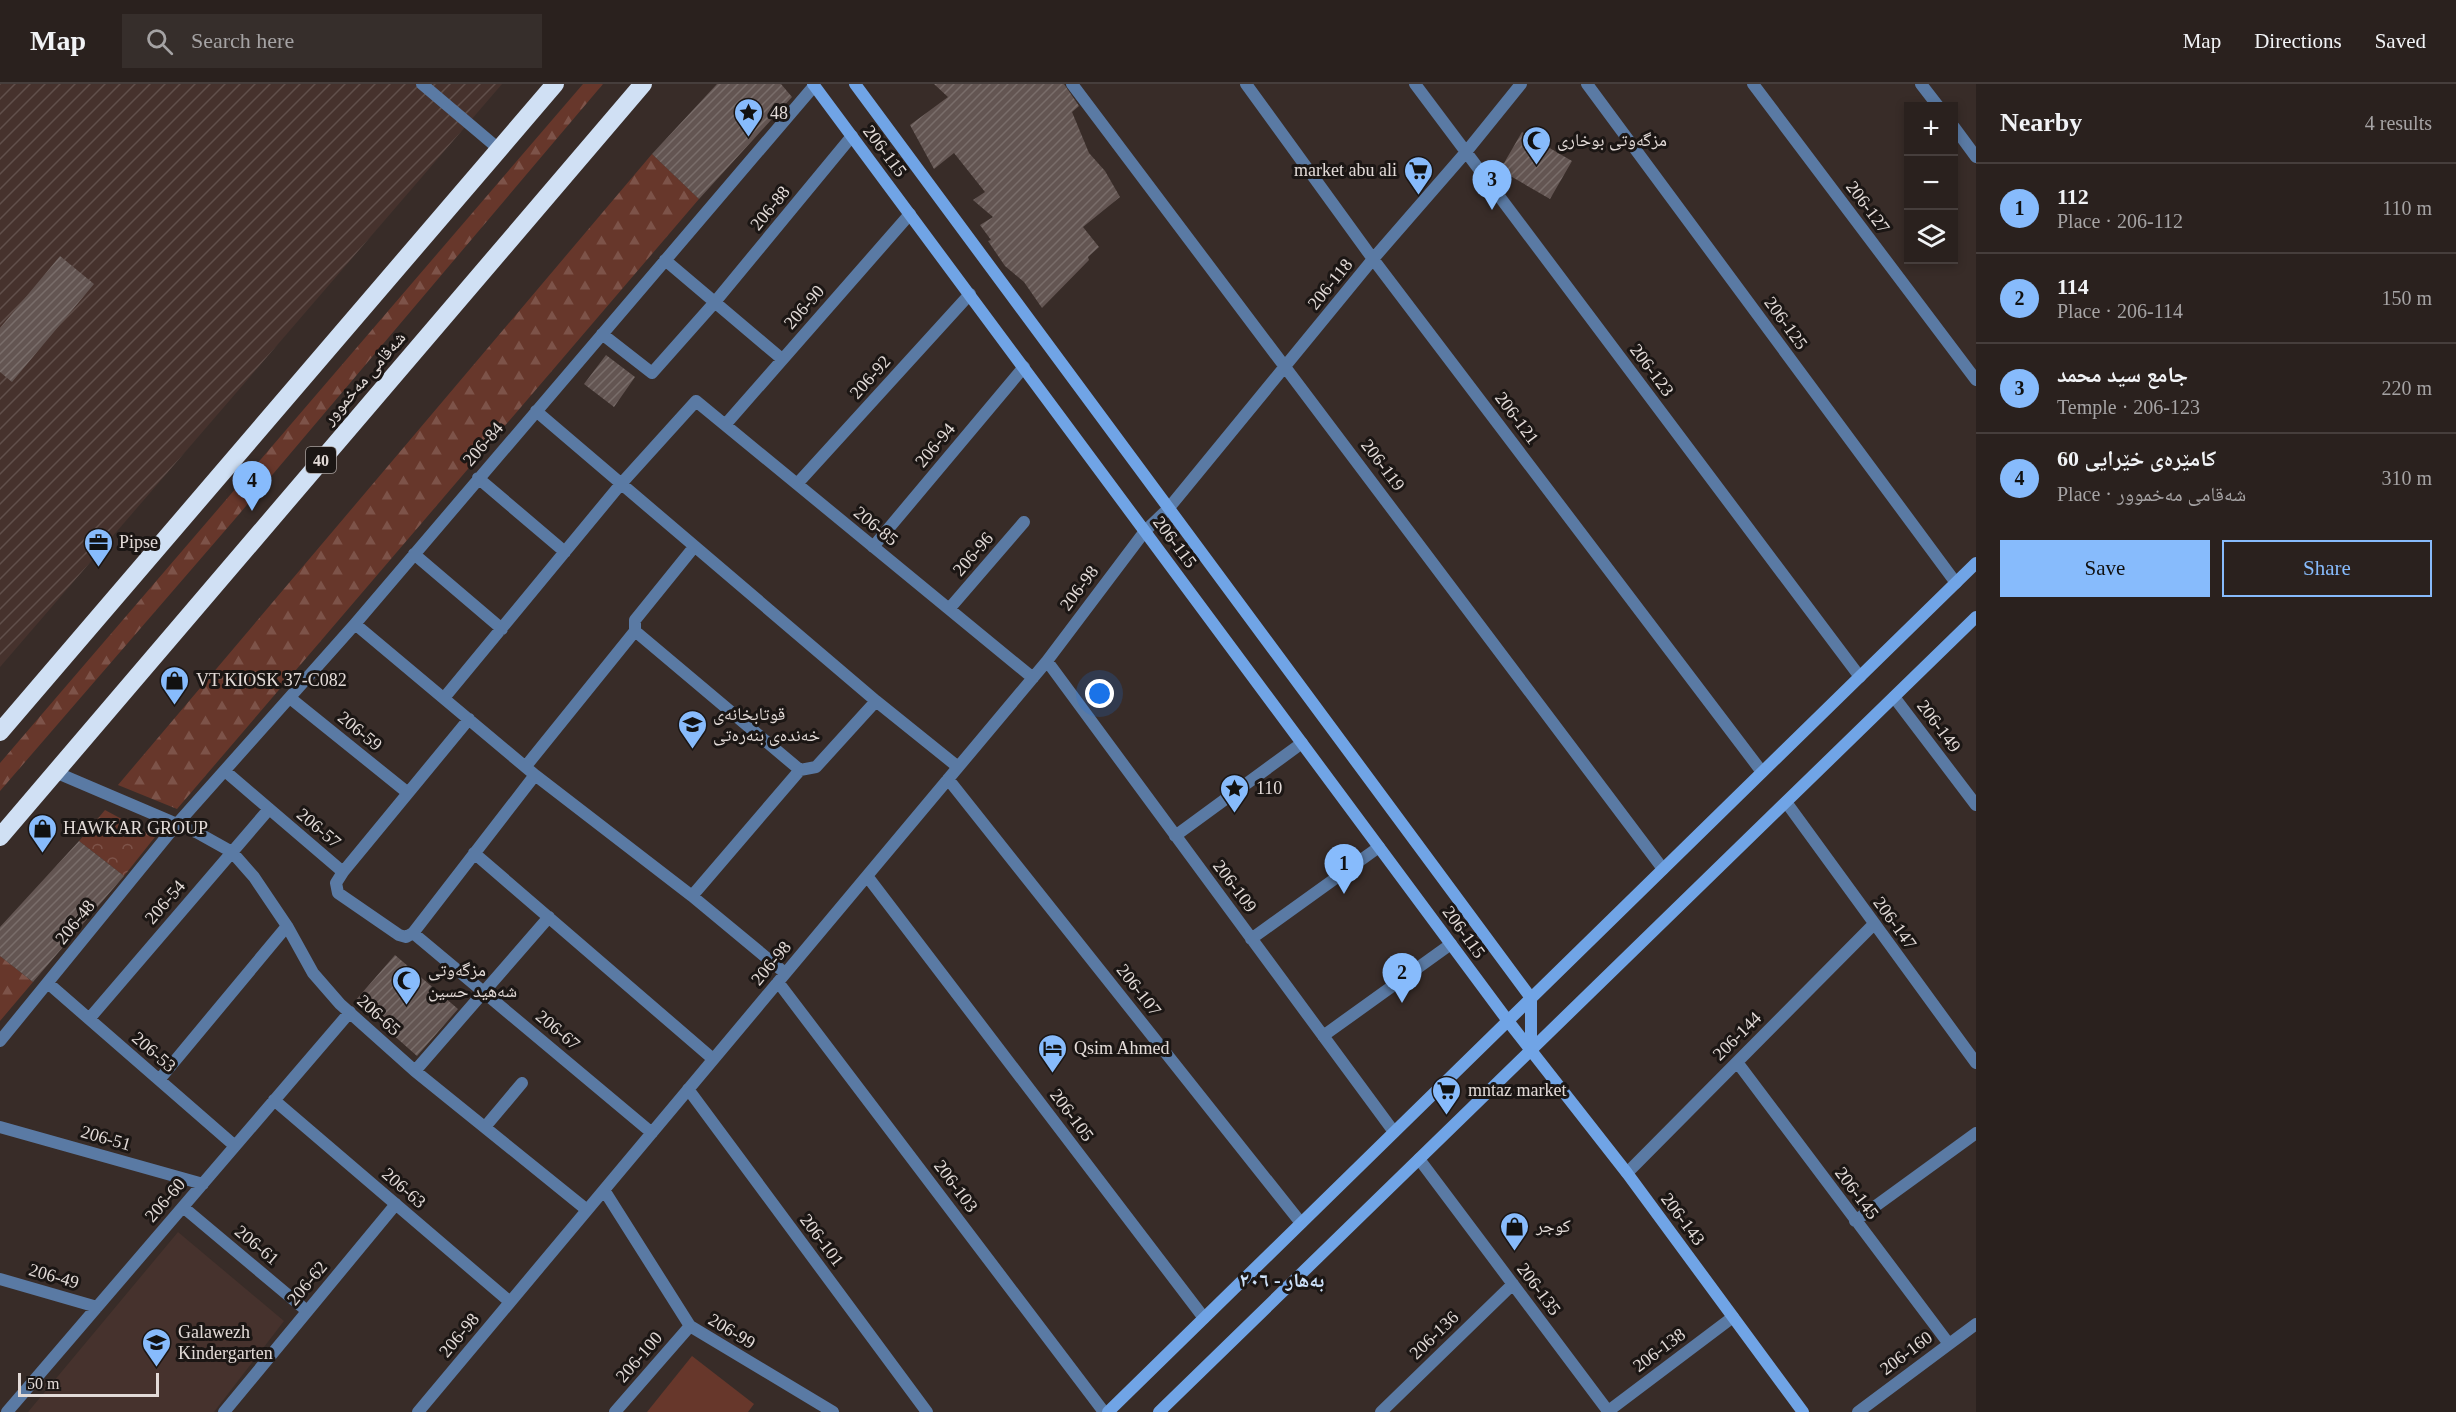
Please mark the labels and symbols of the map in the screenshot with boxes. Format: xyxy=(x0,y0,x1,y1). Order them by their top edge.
place icon: 48 xyxy=(733,97,765,139)
place label: 48 xyxy=(770,103,788,123)
street label: 206-115 xyxy=(859,121,911,181)
mosque icon: مزگەوتی بوخاری xyxy=(1520,124,1552,166)
place label: مزگەوتی بوخاری xyxy=(1557,130,1667,151)
supermarket icon: market abu ali xyxy=(1402,154,1434,196)
place label: market abu ali xyxy=(1294,160,1397,180)
pin: 3 xyxy=(1472,160,1512,210)
street label: 206-127 xyxy=(1842,177,1894,237)
street label: 206-88 xyxy=(746,182,794,234)
street label: 206-118 xyxy=(1304,255,1356,313)
street label: 206-90 xyxy=(780,281,828,333)
street label: 206-125 xyxy=(1760,293,1812,353)
street label: شەقامی مەخموور xyxy=(318,328,410,430)
street label: 206-123 xyxy=(1626,340,1678,400)
street label: 206-92 xyxy=(846,351,894,403)
street label: 206-121 xyxy=(1491,388,1543,448)
street label: 206-84 xyxy=(459,418,507,470)
street label: 206-94 xyxy=(911,419,959,471)
street label: 206-119 xyxy=(1357,435,1409,495)
road number: 40 xyxy=(306,447,336,473)
pin: 4 xyxy=(232,462,272,511)
street label: 206-85 xyxy=(850,502,902,550)
street label: 206-115 xyxy=(1149,512,1201,572)
office icon: Pipse xyxy=(82,526,114,568)
street label: 206-96 xyxy=(949,528,997,580)
place label: Pipse xyxy=(119,532,158,552)
street label: 206-98 xyxy=(1056,562,1102,614)
shop icon: VT KIOSK 37-C082 xyxy=(159,664,191,706)
place label: VT KIOSK 37-C082 xyxy=(196,670,347,690)
your location xyxy=(1085,679,1114,708)
street label: 206-149 xyxy=(1913,696,1965,756)
place label: قوتابخانەی خەندەی بنەرەتی xyxy=(713,704,820,746)
street label: 206-59 xyxy=(334,707,386,755)
school or university icon: قوتابخانەی خەندەی بنەرەتی xyxy=(676,708,708,750)
place icon: 110 xyxy=(1219,772,1251,814)
place label: 110 xyxy=(1256,778,1282,798)
street label: 206-57 xyxy=(293,804,345,852)
shop icon: HAWKAR GROUP xyxy=(26,812,58,854)
place label: HAWKAR GROUP xyxy=(63,818,208,838)
pin: 1 xyxy=(1324,844,1364,894)
street label: 206-109 xyxy=(1209,856,1261,916)
street label: 206-54 xyxy=(141,876,189,928)
street label: 206-147 xyxy=(1869,893,1921,953)
street label: 206-48 xyxy=(51,896,99,948)
street label: 206-115 xyxy=(1438,902,1490,962)
street label: 206-98 xyxy=(747,937,795,989)
pin: 2 xyxy=(1382,954,1422,1003)
place label: مزگەوتی شەهید حسين xyxy=(428,960,517,1002)
street label: 206-107 xyxy=(1113,960,1165,1020)
mosque icon: مزگەوتی شەهید حسين xyxy=(391,964,423,1006)
street label: 206-65 xyxy=(353,991,405,1039)
street label: 206-67 xyxy=(532,1006,584,1054)
street label: 206-144 xyxy=(1709,1008,1765,1064)
street label: 206-53 xyxy=(128,1028,180,1076)
hotel icon: Qsim Ahmed xyxy=(1037,1032,1069,1074)
place label: Qsim Ahmed xyxy=(1074,1038,1170,1058)
supermarket icon: mntaz market xyxy=(1431,1074,1463,1116)
place label: mntaz market xyxy=(1468,1080,1566,1100)
street label: 206-105 xyxy=(1046,1085,1098,1145)
street label: 206-51 xyxy=(79,1121,133,1155)
street label: 206-103 xyxy=(930,1156,982,1216)
street label: 206-145 xyxy=(1831,1163,1883,1223)
street label: 206-63 xyxy=(378,1164,430,1212)
street label: 206-60 xyxy=(141,1174,189,1226)
street label: 206-143 xyxy=(1657,1189,1709,1249)
street label: 206-101 xyxy=(796,1210,848,1270)
shop icon: كوجر xyxy=(1499,1210,1531,1252)
place label: كوجر xyxy=(1535,1216,1571,1236)
street label: 206-61 xyxy=(231,1221,283,1269)
street label: 206-62 xyxy=(283,1257,331,1309)
street label: 206-49 xyxy=(27,1259,81,1293)
street label: 206-135 xyxy=(1513,1259,1565,1319)
district label: بەهار - ٢٠٦ xyxy=(1240,1269,1324,1292)
street label: 206-136 xyxy=(1405,1307,1463,1363)
street label: 206-98 xyxy=(435,1309,483,1361)
street label: 206-99 xyxy=(705,1309,759,1353)
place label: Galawezh Kindergarten xyxy=(178,1322,273,1363)
street label: 206-138 xyxy=(1629,1324,1689,1376)
school or university icon: Galawezh Kindergarten xyxy=(141,1326,173,1368)
street label: 206-160 xyxy=(1876,1327,1936,1379)
street label: 206-100 xyxy=(612,1328,666,1386)
scale bar xyxy=(18,1370,159,1398)

